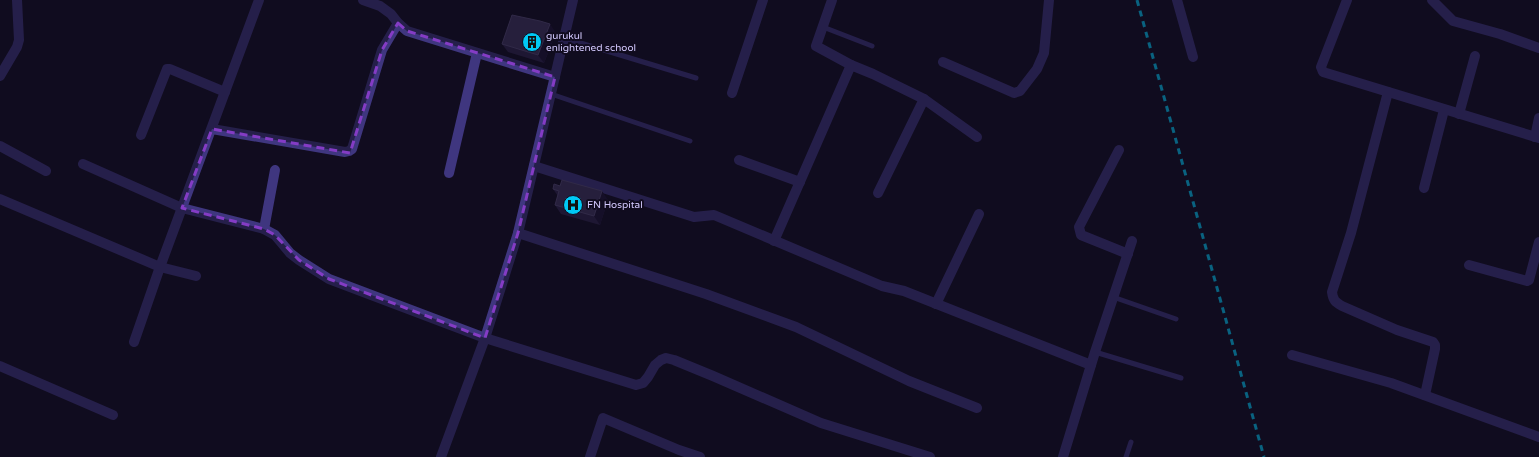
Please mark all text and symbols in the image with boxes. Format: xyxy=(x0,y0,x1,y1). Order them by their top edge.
place label: gurukul enlightened school xyxy=(546,30,636,54)
building icon: gurukul enlightened school xyxy=(521,31,543,53)
hospital icon: FN Hospital xyxy=(562,194,584,216)
place label: FN Hospital xyxy=(587,199,643,211)

